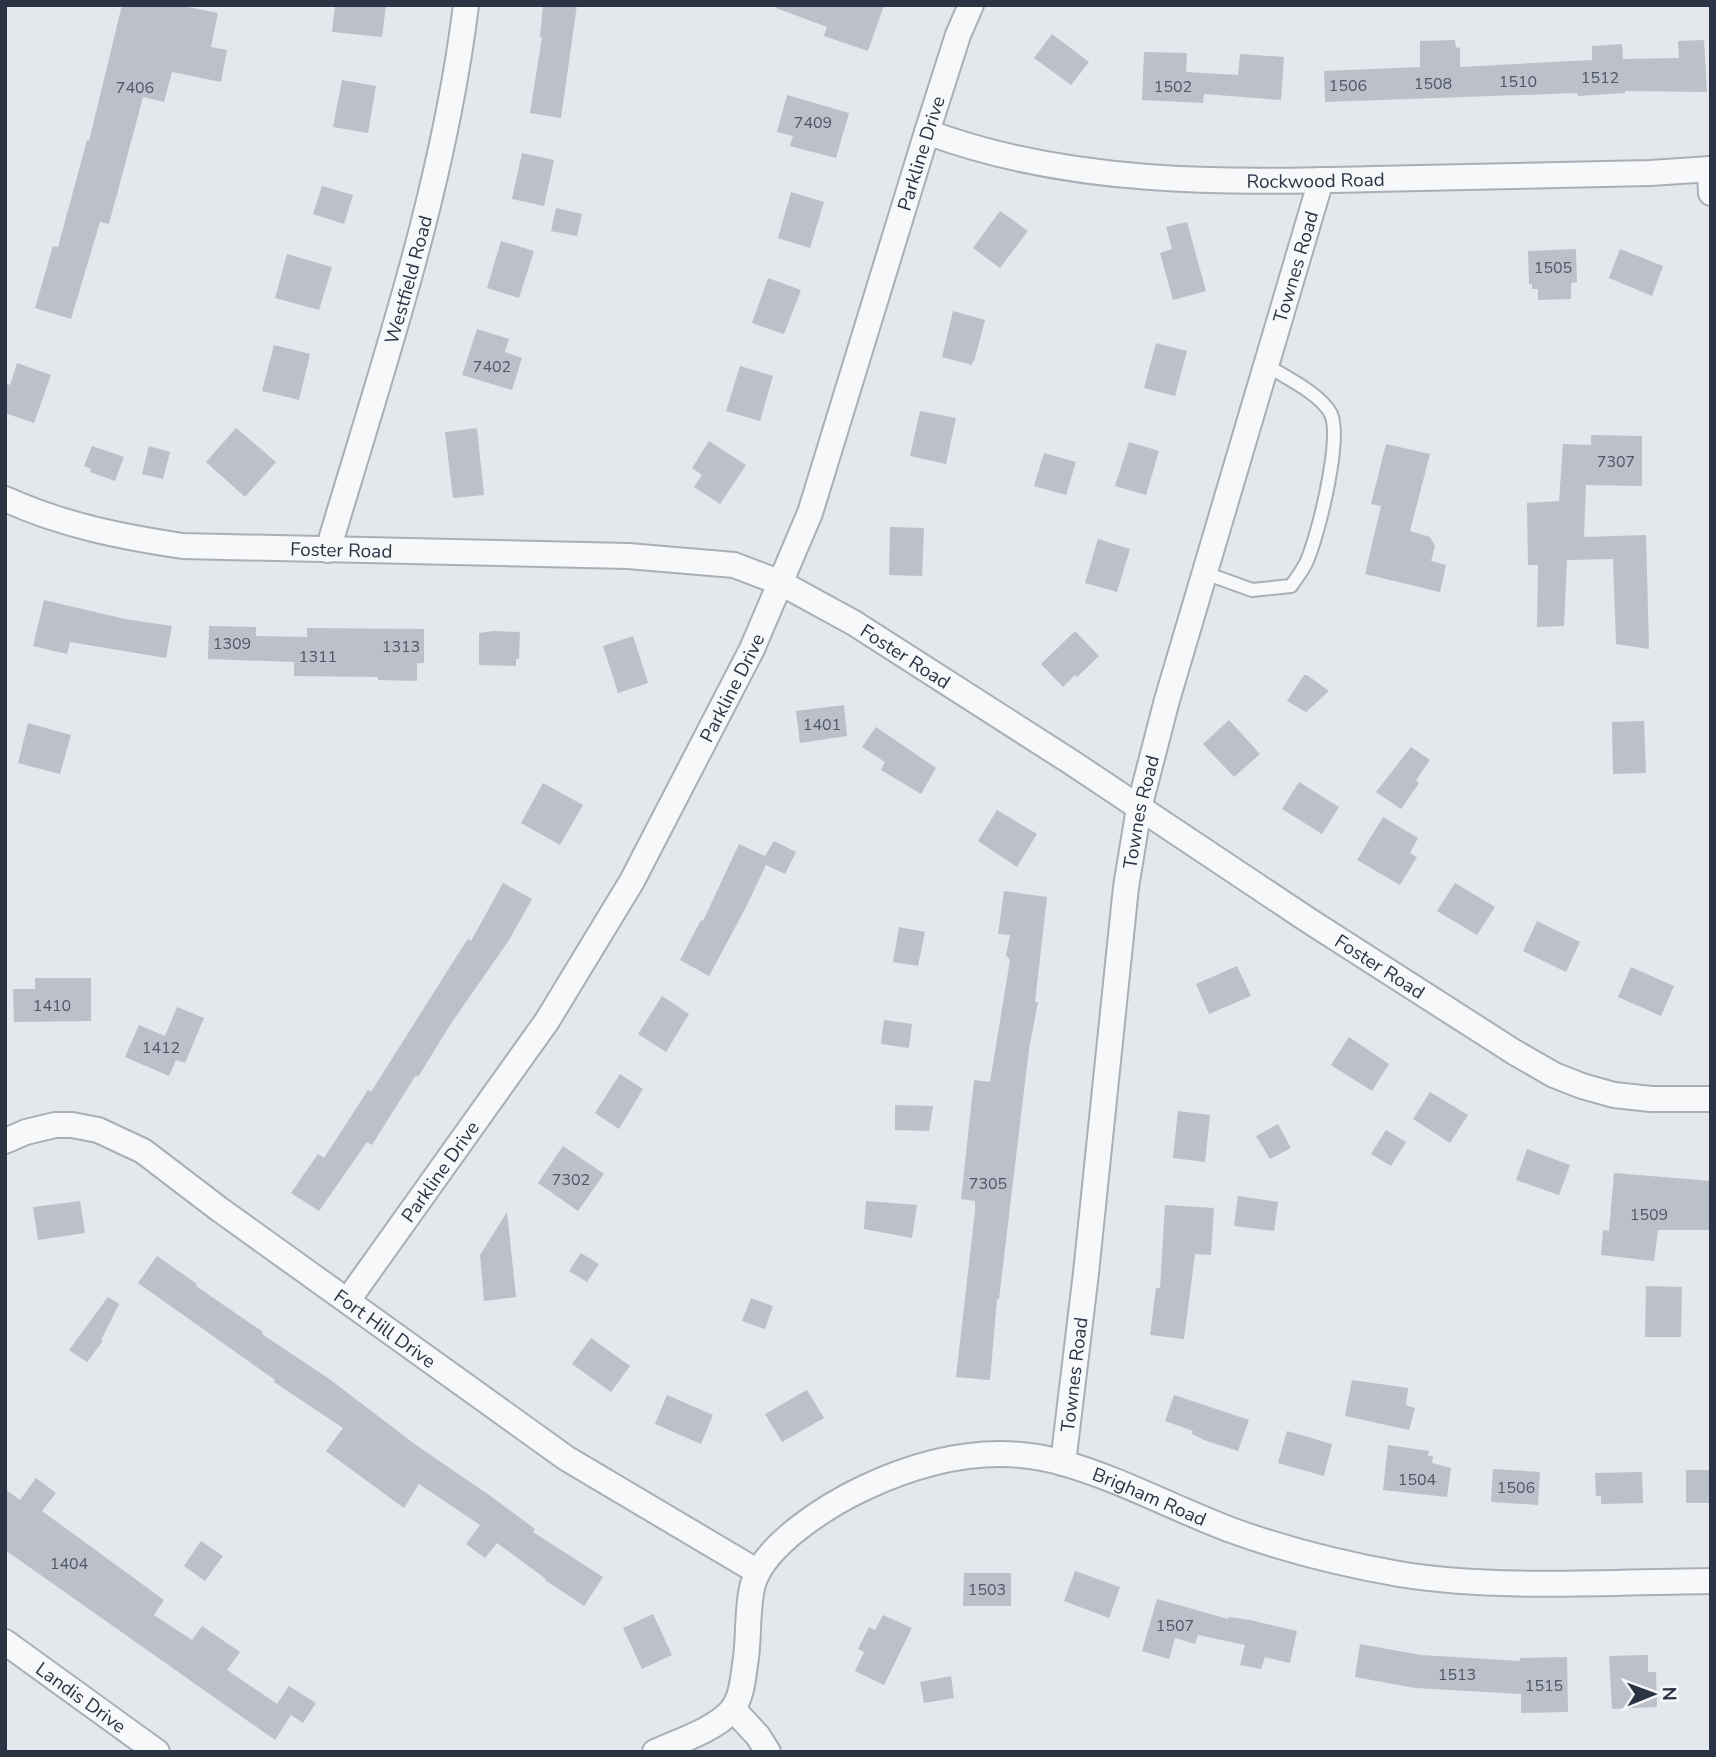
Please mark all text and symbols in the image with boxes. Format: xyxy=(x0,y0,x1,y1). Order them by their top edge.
house number: 1512 xyxy=(1581,67,1619,89)
house number: 1510 xyxy=(1499,71,1537,93)
house number: 1508 xyxy=(1414,73,1452,95)
house number: 1506 xyxy=(1329,75,1367,97)
house number: 1502 xyxy=(1154,76,1192,98)
house number: 7406 xyxy=(116,77,154,99)
street label: Parkline Drive xyxy=(892,93,952,214)
house number: 7409 xyxy=(794,112,832,134)
street label: Rockwood Road xyxy=(1246,167,1385,195)
street label: Townes Road xyxy=(1267,208,1325,326)
street label: Westfield Road xyxy=(379,213,439,347)
house number: 1505 xyxy=(1534,257,1572,279)
house number: 7402 xyxy=(473,356,511,378)
house number: 7307 xyxy=(1597,451,1635,473)
street label: Foster Road xyxy=(290,536,393,565)
street label: Foster Road xyxy=(855,618,955,695)
street label: Parkline Drive xyxy=(694,630,771,747)
house number: 1309 xyxy=(213,633,251,655)
house number: 1313 xyxy=(382,636,420,658)
house number: 1311 xyxy=(299,646,337,668)
house number: 1401 xyxy=(803,714,841,736)
street label: Townes Road xyxy=(1117,752,1166,871)
street label: Foster Road xyxy=(1330,929,1430,1006)
house number: 1410 xyxy=(33,995,71,1017)
house number: 1412 xyxy=(142,1037,180,1059)
street label: Parkline Drive xyxy=(395,1116,486,1228)
house number: 7302 xyxy=(552,1169,590,1191)
house number: 7305 xyxy=(969,1173,1007,1195)
house number: 1509 xyxy=(1630,1204,1668,1226)
street label: Fort Hill Drive xyxy=(328,1284,441,1375)
street label: Townes Road xyxy=(1055,1316,1095,1434)
street label: Brigham Road xyxy=(1088,1462,1210,1533)
house number: 1504 xyxy=(1398,1469,1437,1491)
house number: 1506 xyxy=(1497,1477,1535,1499)
house number: 1404 xyxy=(50,1553,89,1575)
house number: 1503 xyxy=(968,1579,1006,1601)
house number: 1507 xyxy=(1156,1615,1194,1637)
street label: Landis Drive xyxy=(30,1656,131,1739)
north arrow xyxy=(1618,1659,1688,1729)
house number: 1513 xyxy=(1438,1664,1476,1686)
house number: 1515 xyxy=(1525,1675,1563,1697)
text: N xyxy=(1656,1686,1682,1701)

